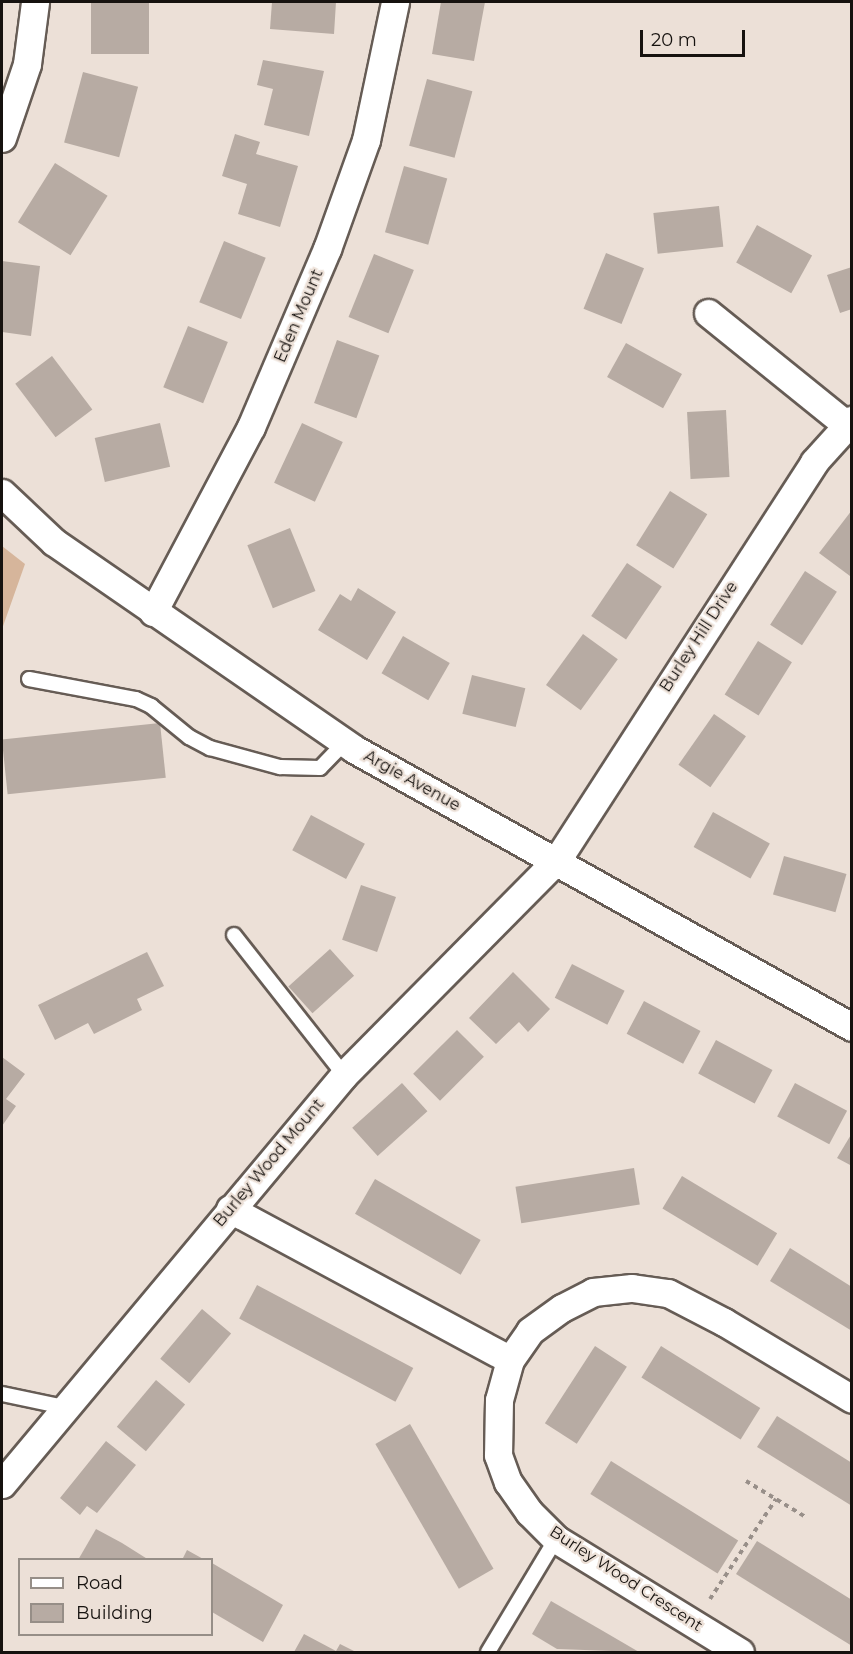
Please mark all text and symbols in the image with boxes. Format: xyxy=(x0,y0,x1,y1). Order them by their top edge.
scale bar xyxy=(643,18,748,56)
text: 20 m xyxy=(651,29,697,51)
street label: Eden Mount xyxy=(271,266,327,366)
street label: Burley Hill Drive xyxy=(656,578,742,696)
street label: Argie Avenue xyxy=(360,747,464,815)
street label: Burley Wood Mount xyxy=(210,1095,328,1231)
street label: Burley Wood Crescent xyxy=(546,1522,706,1636)
legend xyxy=(18,1558,213,1636)
text: Road xyxy=(76,1572,123,1594)
text: Building xyxy=(76,1602,153,1624)

